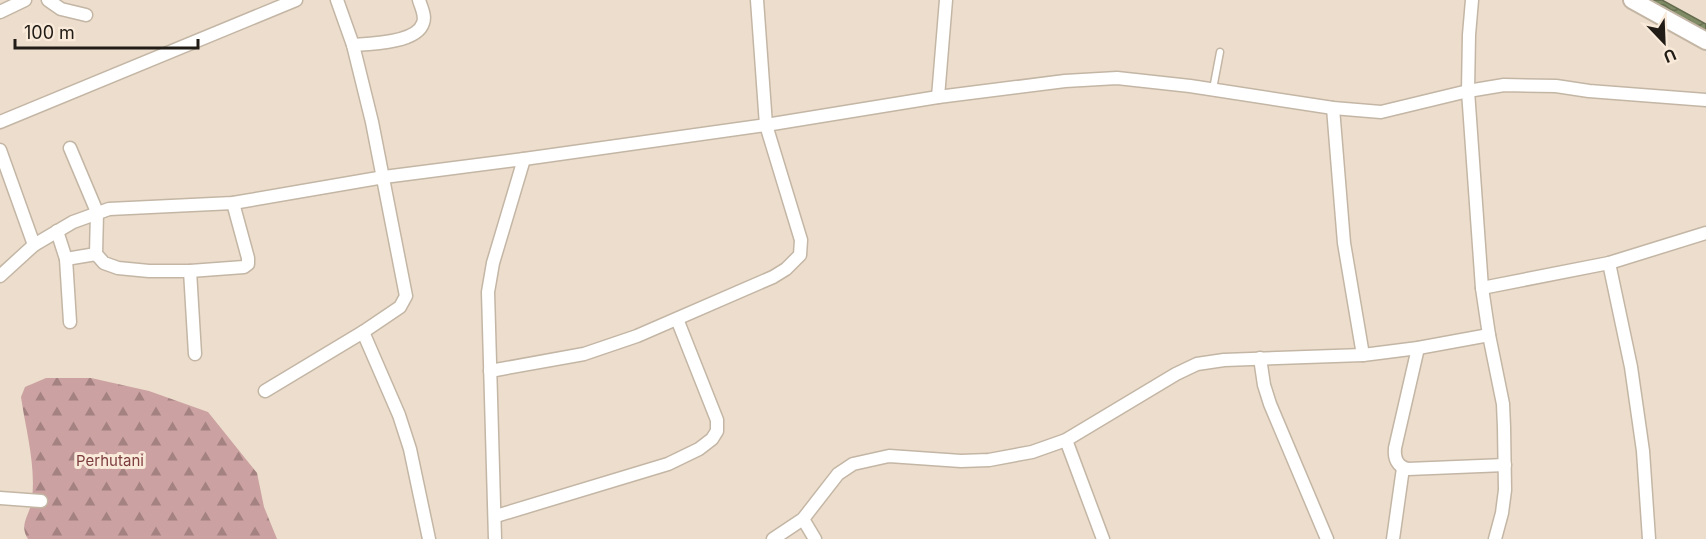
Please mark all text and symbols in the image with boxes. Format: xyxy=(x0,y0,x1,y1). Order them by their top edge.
scale bar xyxy=(15,12,198,50)
north arrow xyxy=(1634,12,1694,72)
text: 100 m xyxy=(24,22,75,43)
text: U xyxy=(1661,44,1679,67)
park label: Perhutani xyxy=(76,451,144,470)

